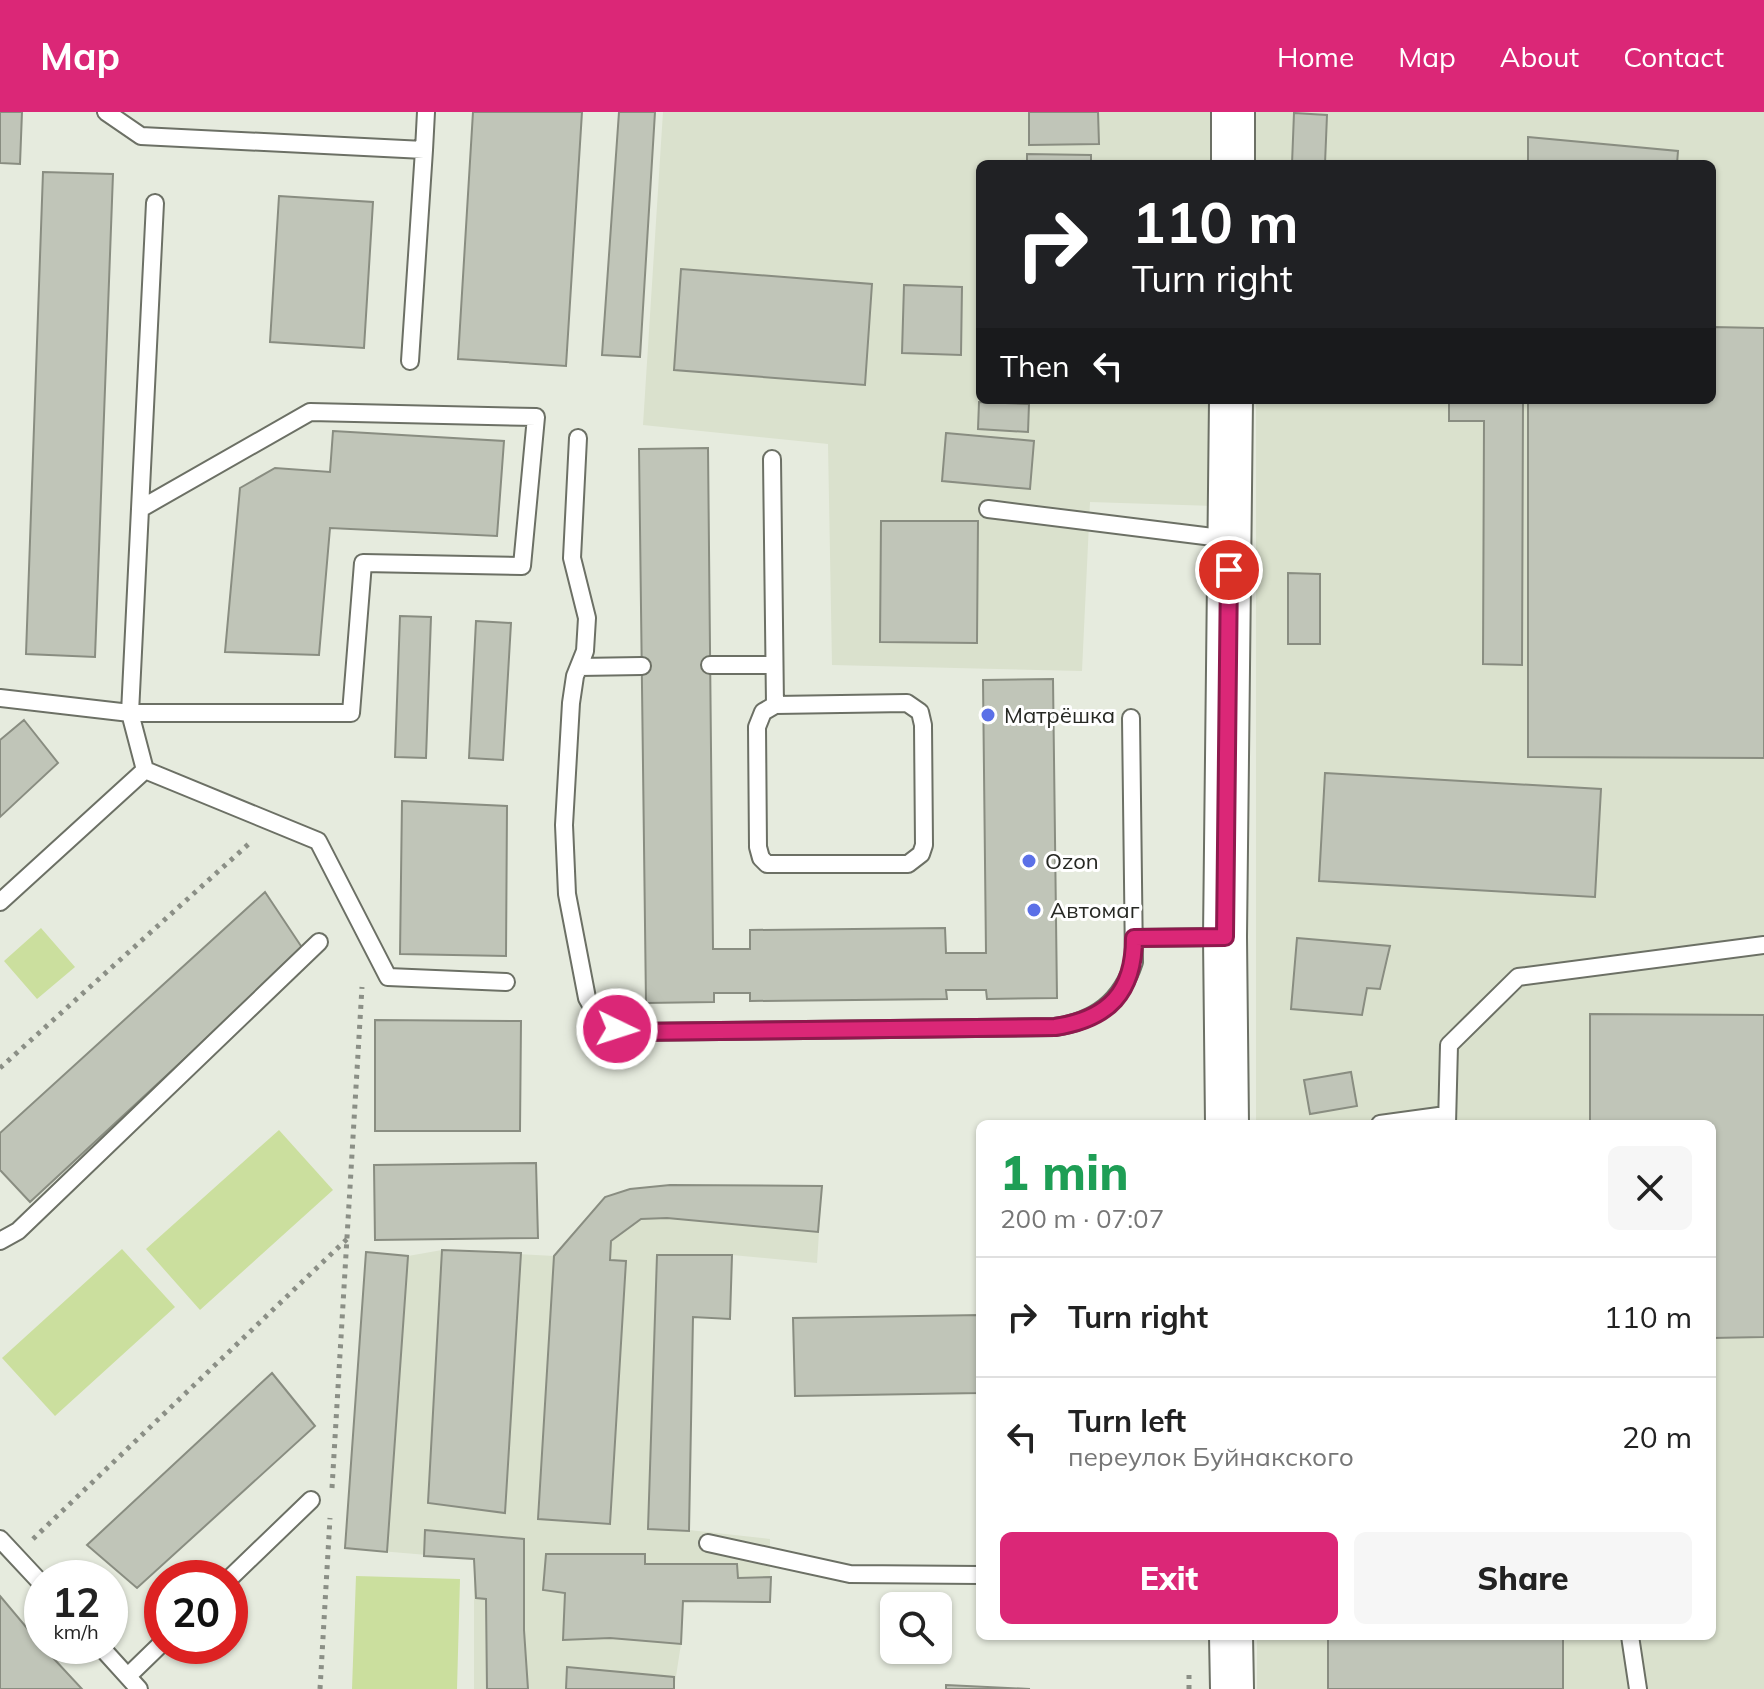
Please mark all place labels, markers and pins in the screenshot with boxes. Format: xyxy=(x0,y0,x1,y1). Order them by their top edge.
pin xyxy=(1195,536,1263,604)
place label: Матрёшка xyxy=(1004,701,1115,729)
marker: Матрёшка xyxy=(979,706,997,724)
place label: Ozon xyxy=(1045,847,1099,875)
marker: Ozon xyxy=(1020,852,1038,870)
place label: Автомаг xyxy=(1050,896,1140,924)
marker: Автомаг xyxy=(1025,901,1043,919)

